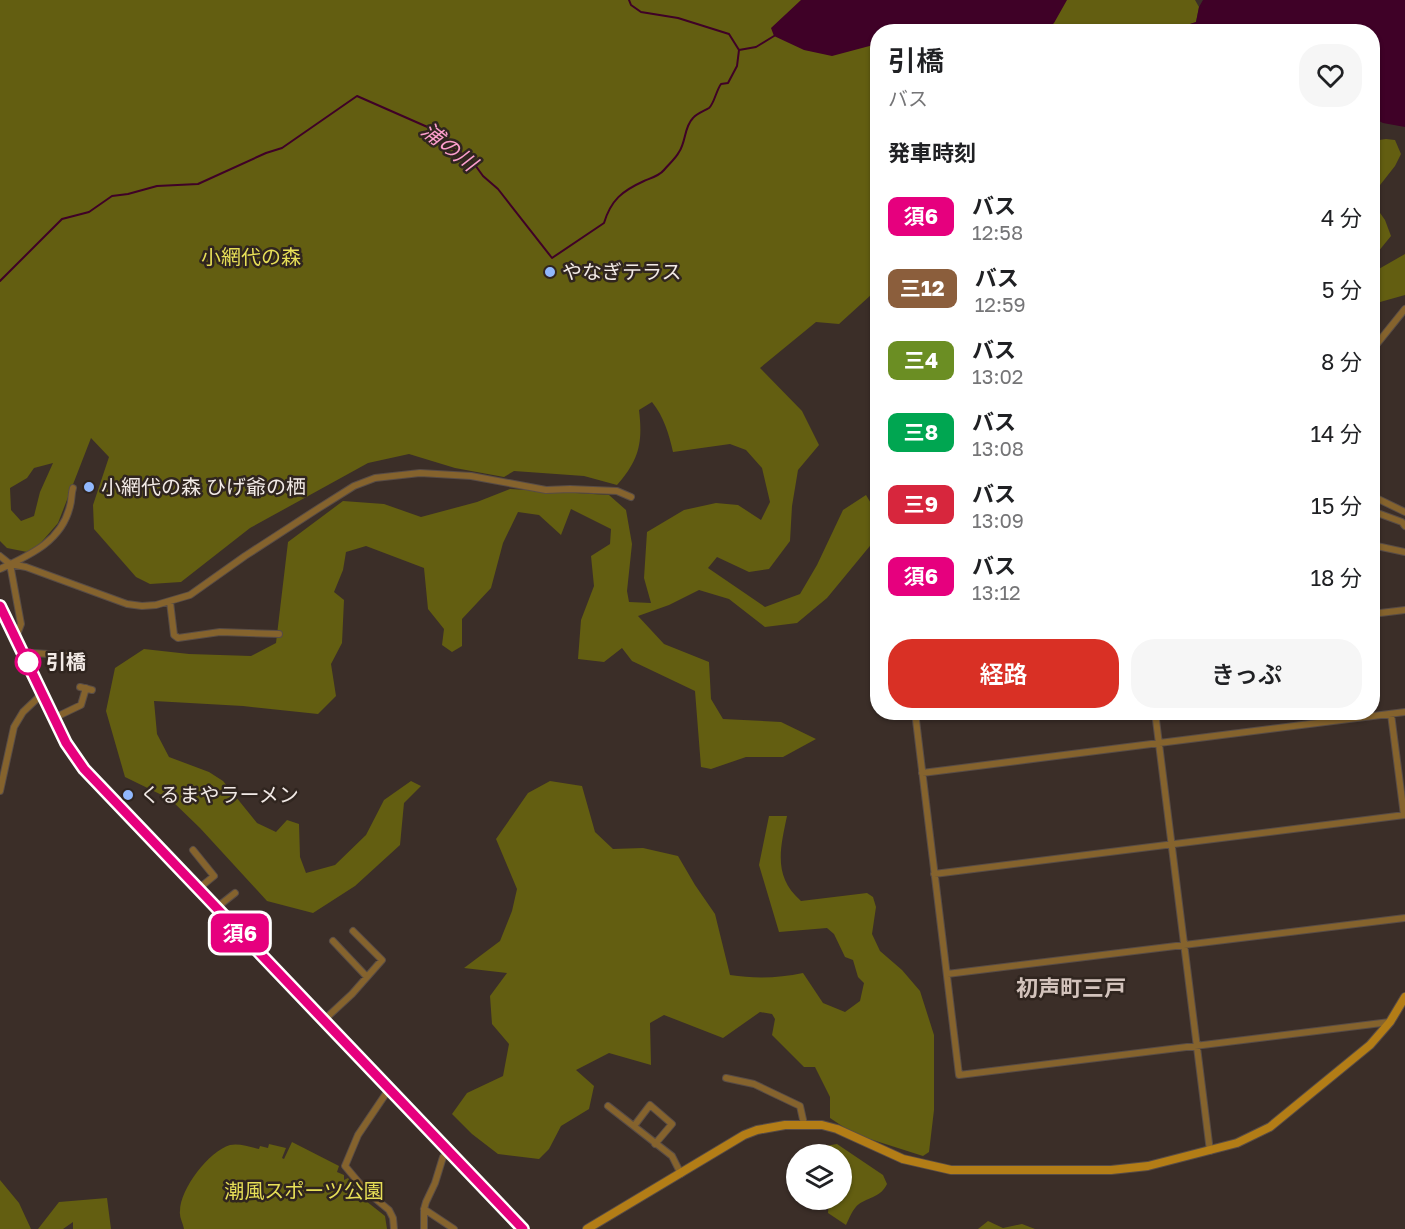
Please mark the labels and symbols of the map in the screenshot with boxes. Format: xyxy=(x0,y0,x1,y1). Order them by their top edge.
water label: 浦の川 xyxy=(417,117,484,177)
park label: 小網代の森 xyxy=(201,244,301,268)
place label: やなぎテラス xyxy=(562,259,682,283)
marker: やなぎテラス xyxy=(543,265,557,279)
place label: 小網代の森 ひげ爺の栖 xyxy=(101,474,306,498)
marker: 小網代の森 ひげ爺の栖 xyxy=(82,480,96,494)
marker: 引橋 xyxy=(15,649,41,675)
place label: 引橋 xyxy=(46,649,86,673)
place label: くるまやラーメン xyxy=(140,782,299,806)
marker: くるまやラーメン xyxy=(121,788,135,802)
line badge: 須6 xyxy=(213,914,267,952)
district label: 初声町三戸 xyxy=(1016,974,1126,1001)
park label: 潮風スポーツ公園 xyxy=(224,1178,384,1202)

